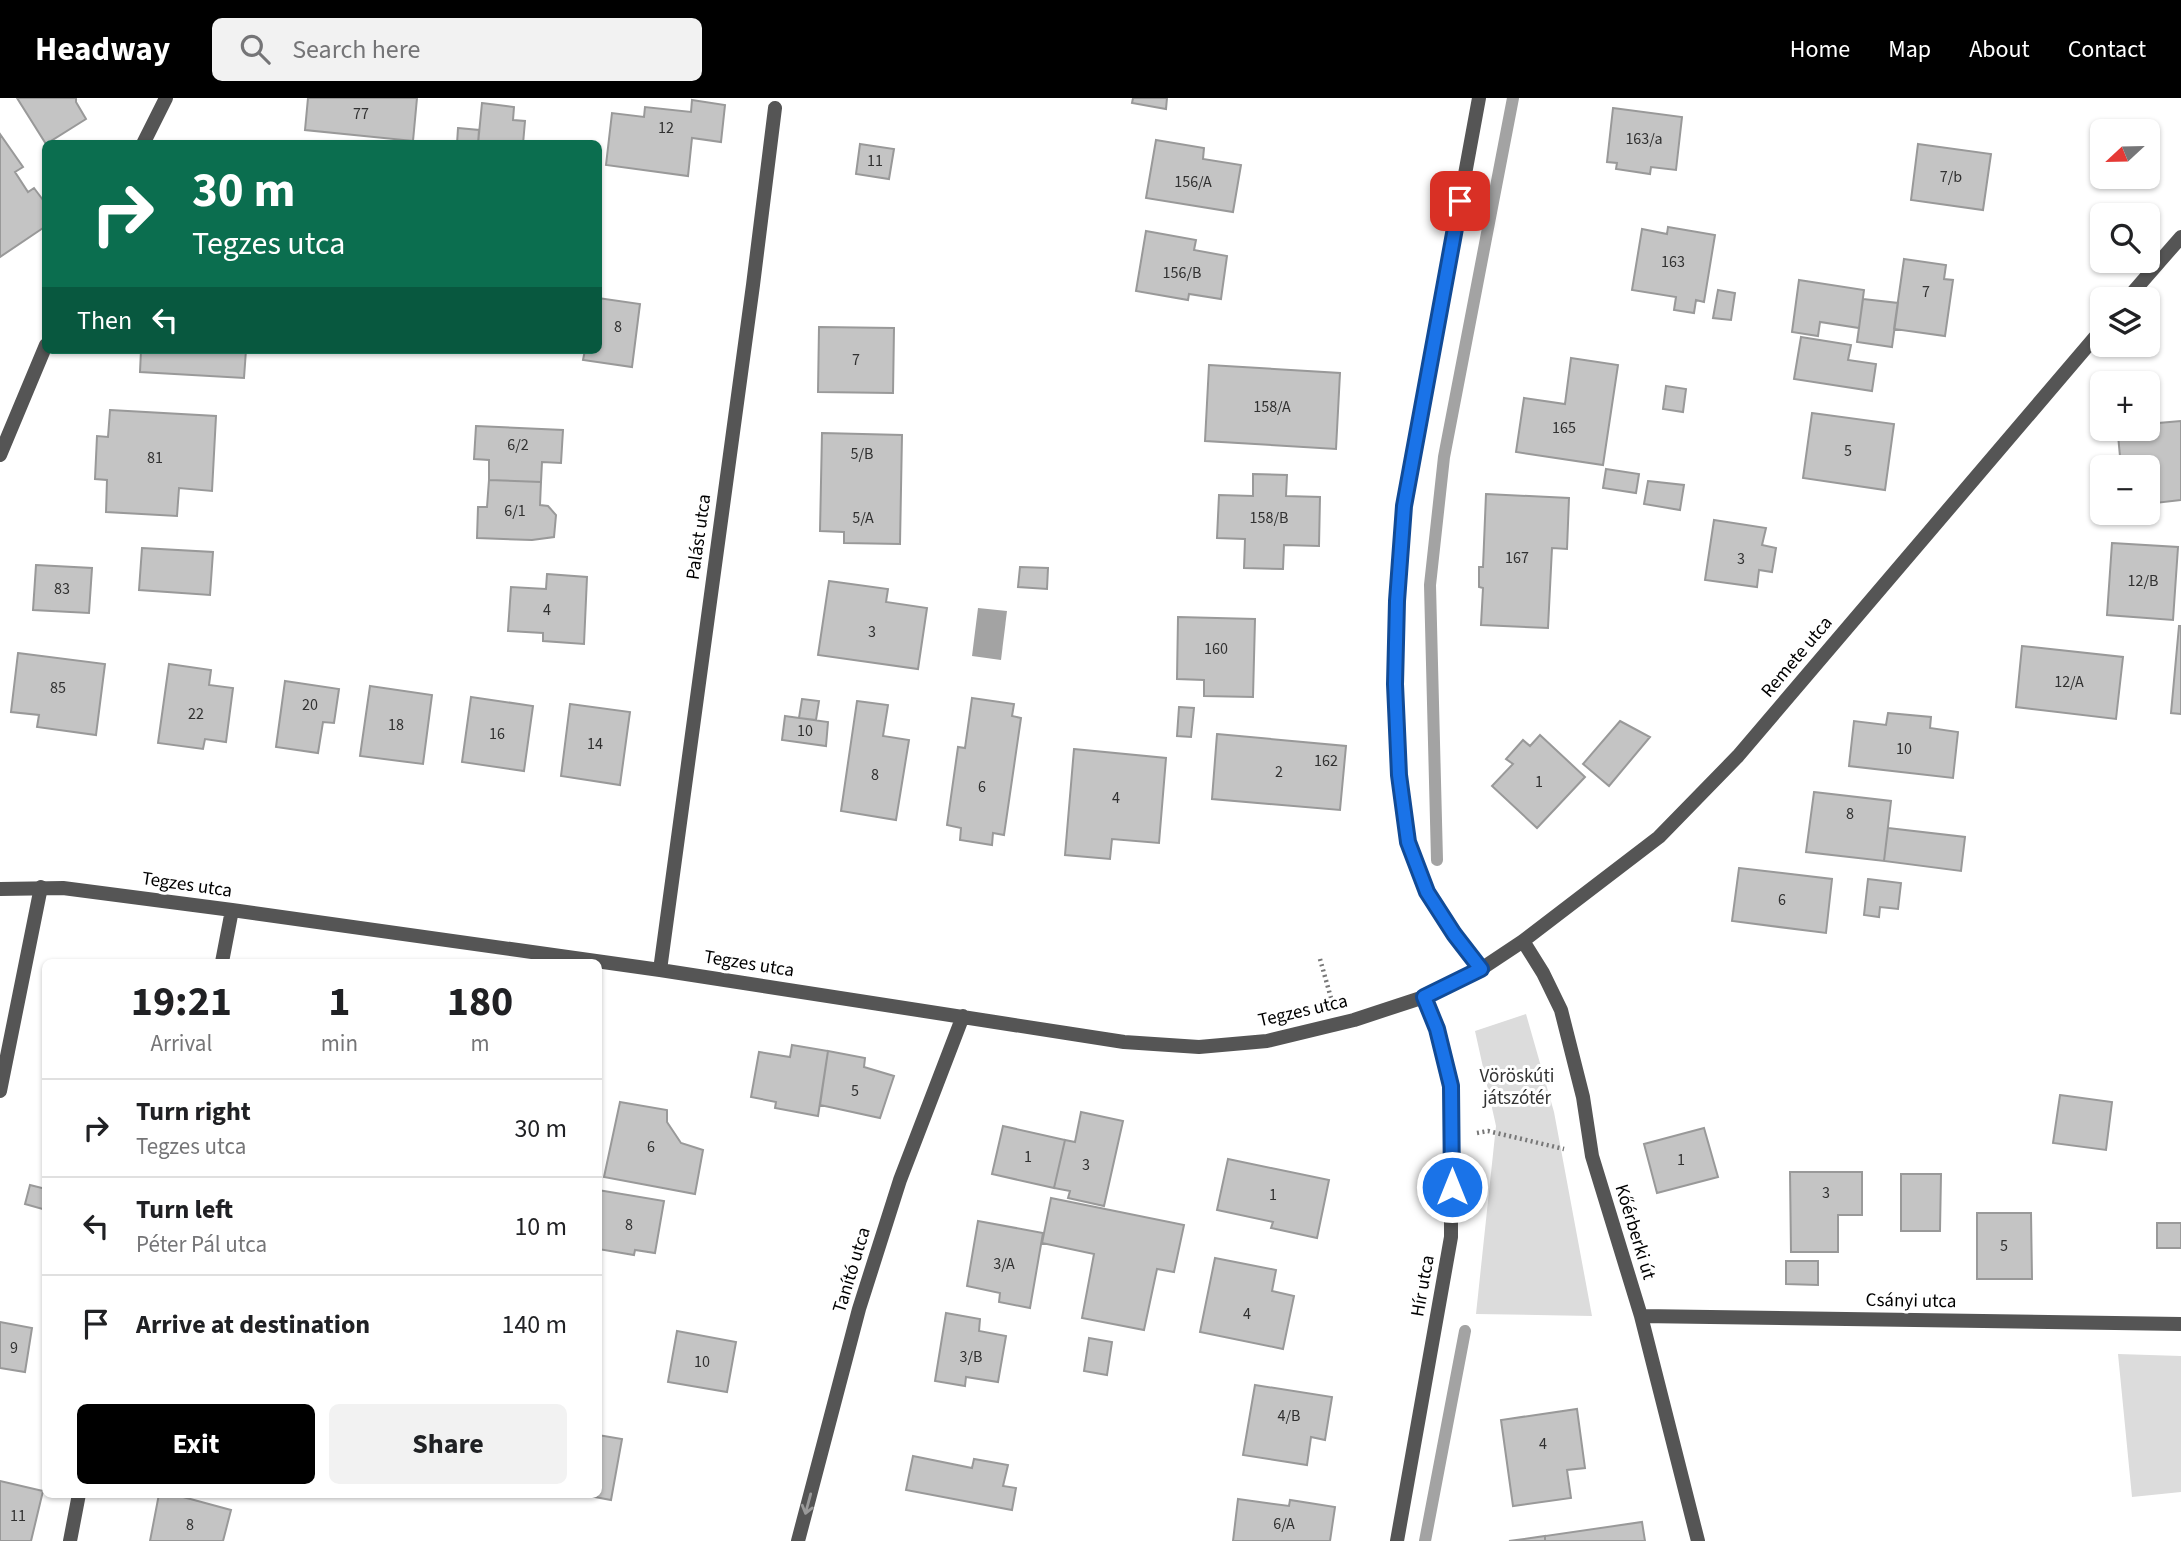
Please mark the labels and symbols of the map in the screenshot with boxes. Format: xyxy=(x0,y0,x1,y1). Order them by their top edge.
house number: 77 xyxy=(353,103,369,125)
house number: 12 xyxy=(658,117,674,139)
north arrow xyxy=(2090,119,2160,189)
house number: 163/a xyxy=(1625,128,1663,150)
house number: 11 xyxy=(867,150,883,172)
house number: 7/b xyxy=(1940,166,1962,188)
house number: 156/A xyxy=(1174,171,1212,193)
pin xyxy=(1430,171,1490,231)
house number: 163 xyxy=(1661,251,1685,273)
house number: 156/B xyxy=(1163,262,1201,284)
house number: 7 xyxy=(1922,281,1930,303)
house number: 8 xyxy=(614,316,622,338)
house number: 7 xyxy=(852,349,860,371)
house number: 158/A xyxy=(1253,396,1291,418)
house number: 165 xyxy=(1552,417,1576,439)
house number: 6/2 xyxy=(507,434,529,456)
house number: 5 xyxy=(1844,440,1852,462)
house number: 5/B xyxy=(851,443,873,465)
house number: 81 xyxy=(147,447,163,469)
street label: Palást utca xyxy=(680,492,718,582)
house number: 6/1 xyxy=(504,500,526,522)
house number: 5/A xyxy=(852,507,874,529)
house number: 158/B xyxy=(1250,507,1288,529)
house number: 167 xyxy=(1505,547,1529,569)
house number: 3 xyxy=(1737,548,1745,570)
house number: 12/B xyxy=(2128,570,2158,592)
house number: 83 xyxy=(54,578,70,600)
house number: 4 xyxy=(543,599,551,621)
street label: Remete utca xyxy=(1755,610,1839,704)
house number: 3 xyxy=(868,621,876,643)
house number: 160 xyxy=(1204,638,1228,660)
house number: 12/A xyxy=(2054,671,2084,693)
house number: 85 xyxy=(50,677,66,699)
house number: 20 xyxy=(302,694,318,716)
house number: 22 xyxy=(188,703,204,725)
house number: 18 xyxy=(388,714,404,736)
house number: 10 xyxy=(797,720,813,742)
house number: 16 xyxy=(489,723,505,745)
house number: 14 xyxy=(587,733,603,755)
house number: 10 xyxy=(1896,738,1912,760)
house number: 162 xyxy=(1314,750,1338,772)
house number: 2 xyxy=(1275,761,1283,783)
house number: 8 xyxy=(871,764,879,786)
house number: 1 xyxy=(1535,771,1543,793)
house number: 6 xyxy=(978,776,986,798)
house number: 4 xyxy=(1112,787,1120,809)
house number: 8 xyxy=(1846,803,1854,825)
street label: Tegzes utca xyxy=(140,865,234,905)
house number: 6 xyxy=(1778,889,1786,911)
street label: Tegzes utca xyxy=(702,944,796,984)
street label: Tegzes utca xyxy=(1256,988,1350,1034)
park label: Vöröskúti játszótér xyxy=(1480,1063,1555,1112)
house number: 5 xyxy=(851,1080,859,1102)
house number: 6 xyxy=(647,1136,655,1158)
house number: 1 xyxy=(1024,1146,1032,1168)
house number: 1 xyxy=(1677,1149,1685,1171)
position arrow xyxy=(1415,1150,1489,1224)
house number: 3 xyxy=(1082,1154,1090,1176)
street label: Kőérberki út xyxy=(1608,1181,1662,1284)
house number: 3 xyxy=(1822,1182,1830,1204)
house number: 1 xyxy=(1269,1184,1277,1206)
house number: 8 xyxy=(625,1214,633,1236)
street label: Tanító utca xyxy=(826,1224,878,1316)
house number: 5 xyxy=(2000,1235,2008,1257)
house number: 3/A xyxy=(993,1253,1015,1275)
street label: Hír utca xyxy=(1404,1253,1442,1319)
street label: Csányi utca xyxy=(1865,1287,1957,1315)
house number: 4 xyxy=(1243,1303,1251,1325)
house number: 9 xyxy=(10,1337,18,1359)
house number: 3/B xyxy=(960,1346,982,1368)
house number: 10 xyxy=(694,1351,710,1373)
house number: 4/B xyxy=(1278,1405,1300,1427)
house number: 4 xyxy=(1539,1433,1547,1455)
one-way arrow xyxy=(801,1492,814,1515)
house number: 11 xyxy=(10,1505,26,1527)
house number: 6/A xyxy=(1273,1513,1295,1535)
house number: 8 xyxy=(186,1514,194,1536)

